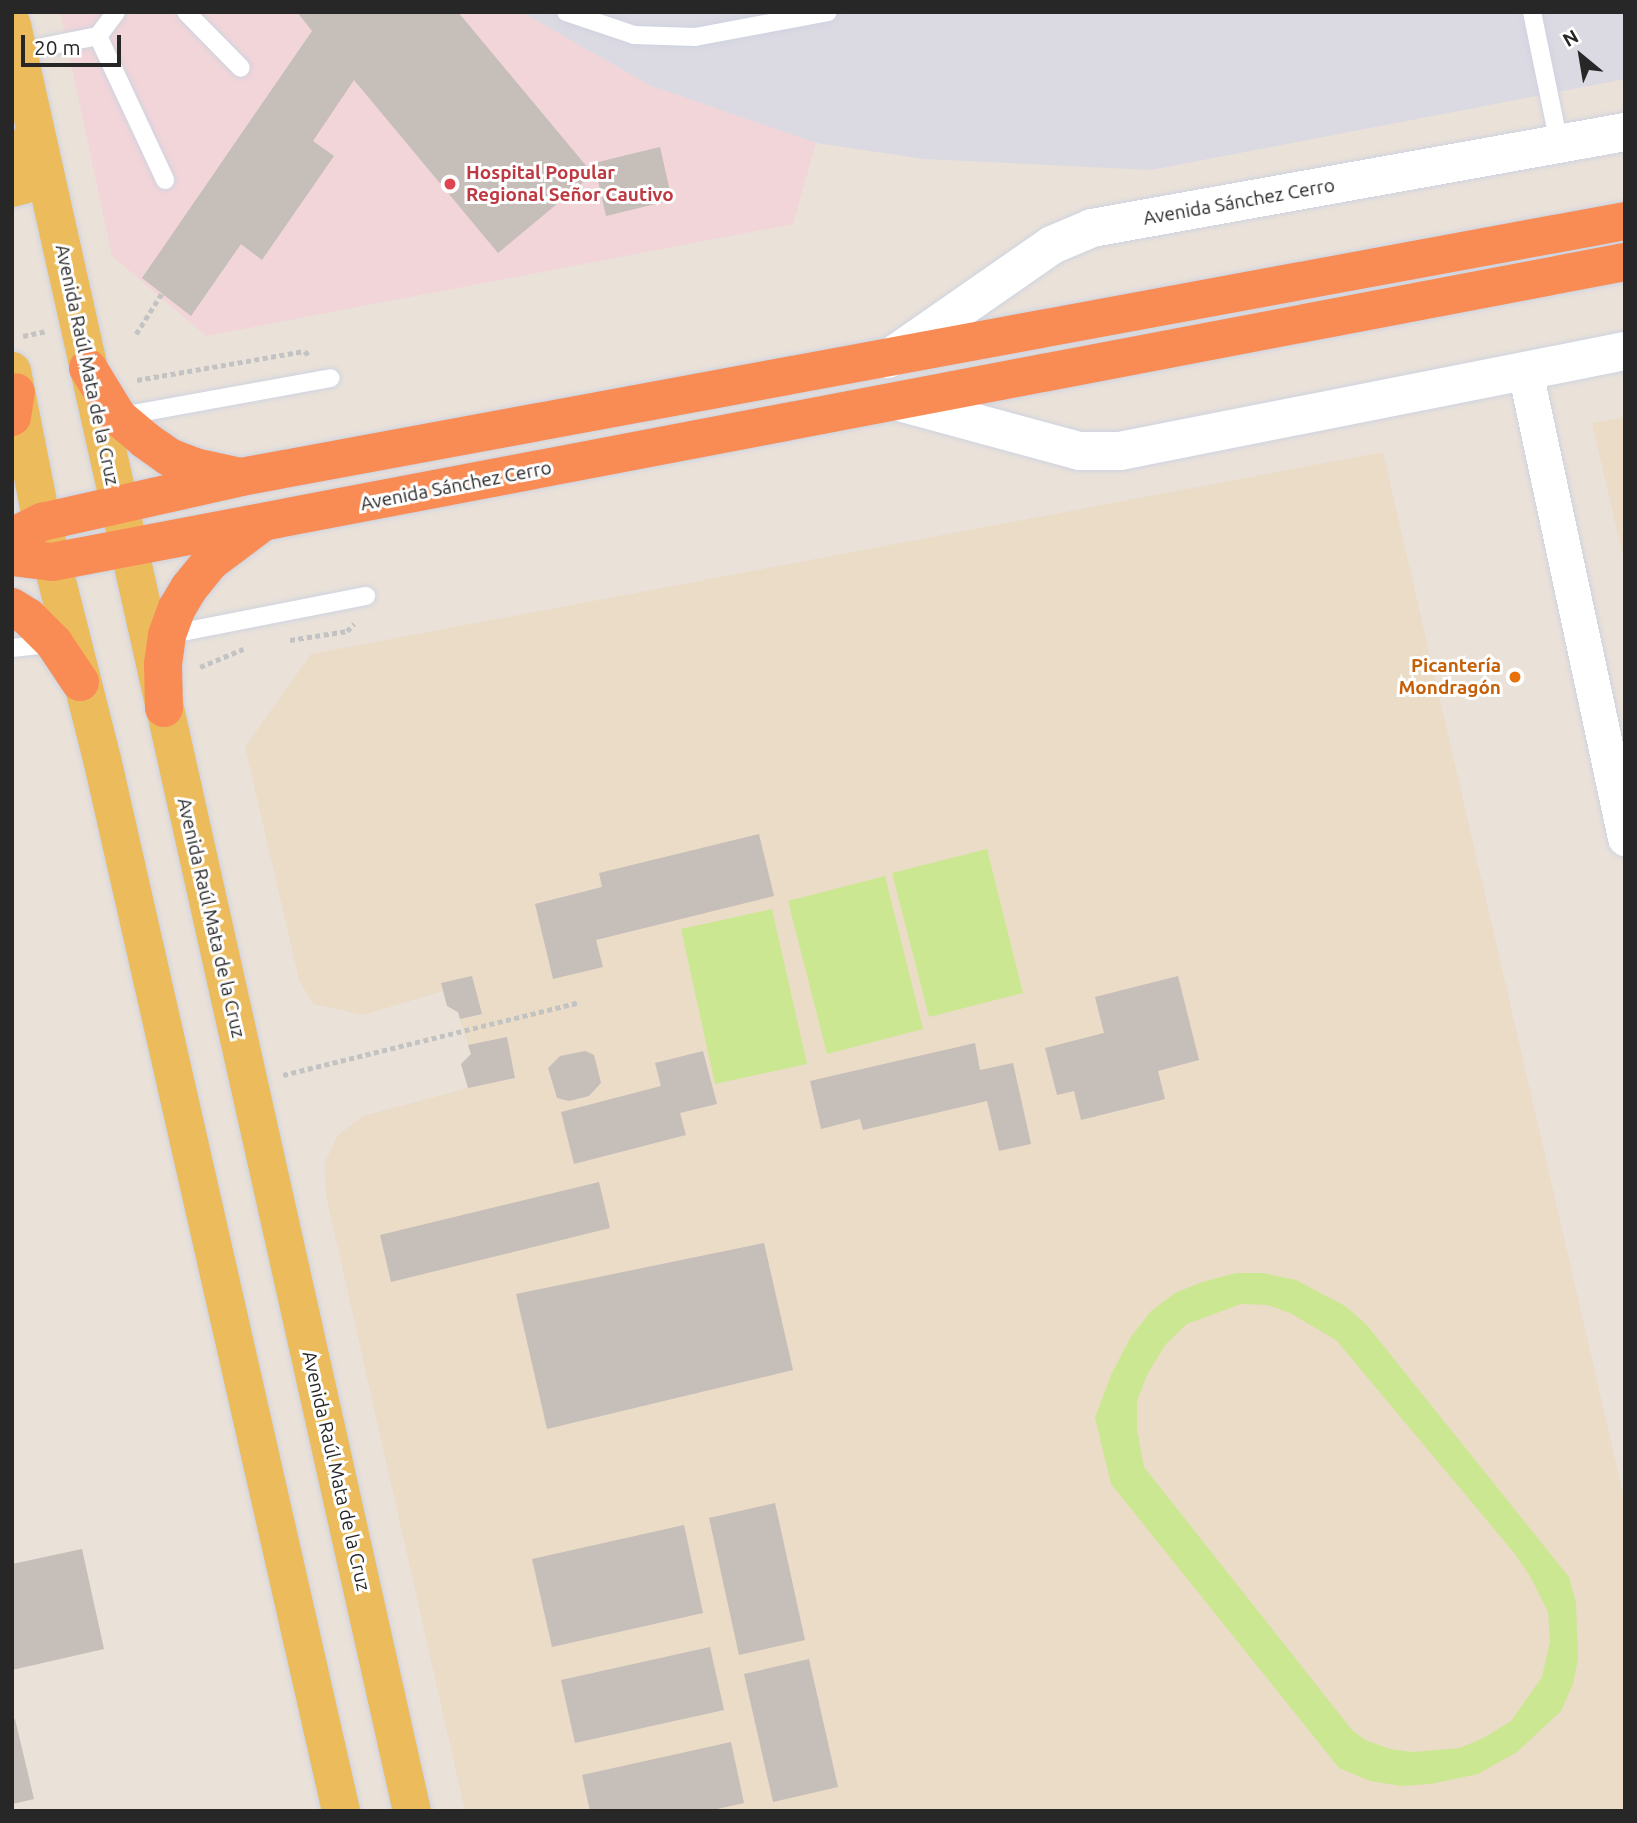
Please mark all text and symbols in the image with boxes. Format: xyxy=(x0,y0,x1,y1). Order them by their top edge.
scale bar xyxy=(24,21,124,65)
north arrow xyxy=(1546,21,1616,91)
text: N xyxy=(1559,25,1582,51)
text: 20 m xyxy=(34,35,81,59)
place label: Hospital Popular Regional Señor Cautivo xyxy=(466,162,674,206)
marker: Hospital Popular Regional Señor Cautivo xyxy=(440,174,460,194)
street label: Avenida Sánchez Cerro xyxy=(1141,174,1337,230)
street label: Avenida Raúl Mata de la Cruz xyxy=(50,243,124,487)
street label: Avenida Sánchez Cerro xyxy=(359,456,553,516)
place label: Picantería Mondragón xyxy=(1398,655,1501,699)
marker: Picantería Mondragón xyxy=(1507,669,1523,685)
street label: Avenida Raúl Mata de la Cruz xyxy=(172,796,250,1040)
street label: Avenida Raúl Mata de la Cruz xyxy=(297,1349,375,1593)

